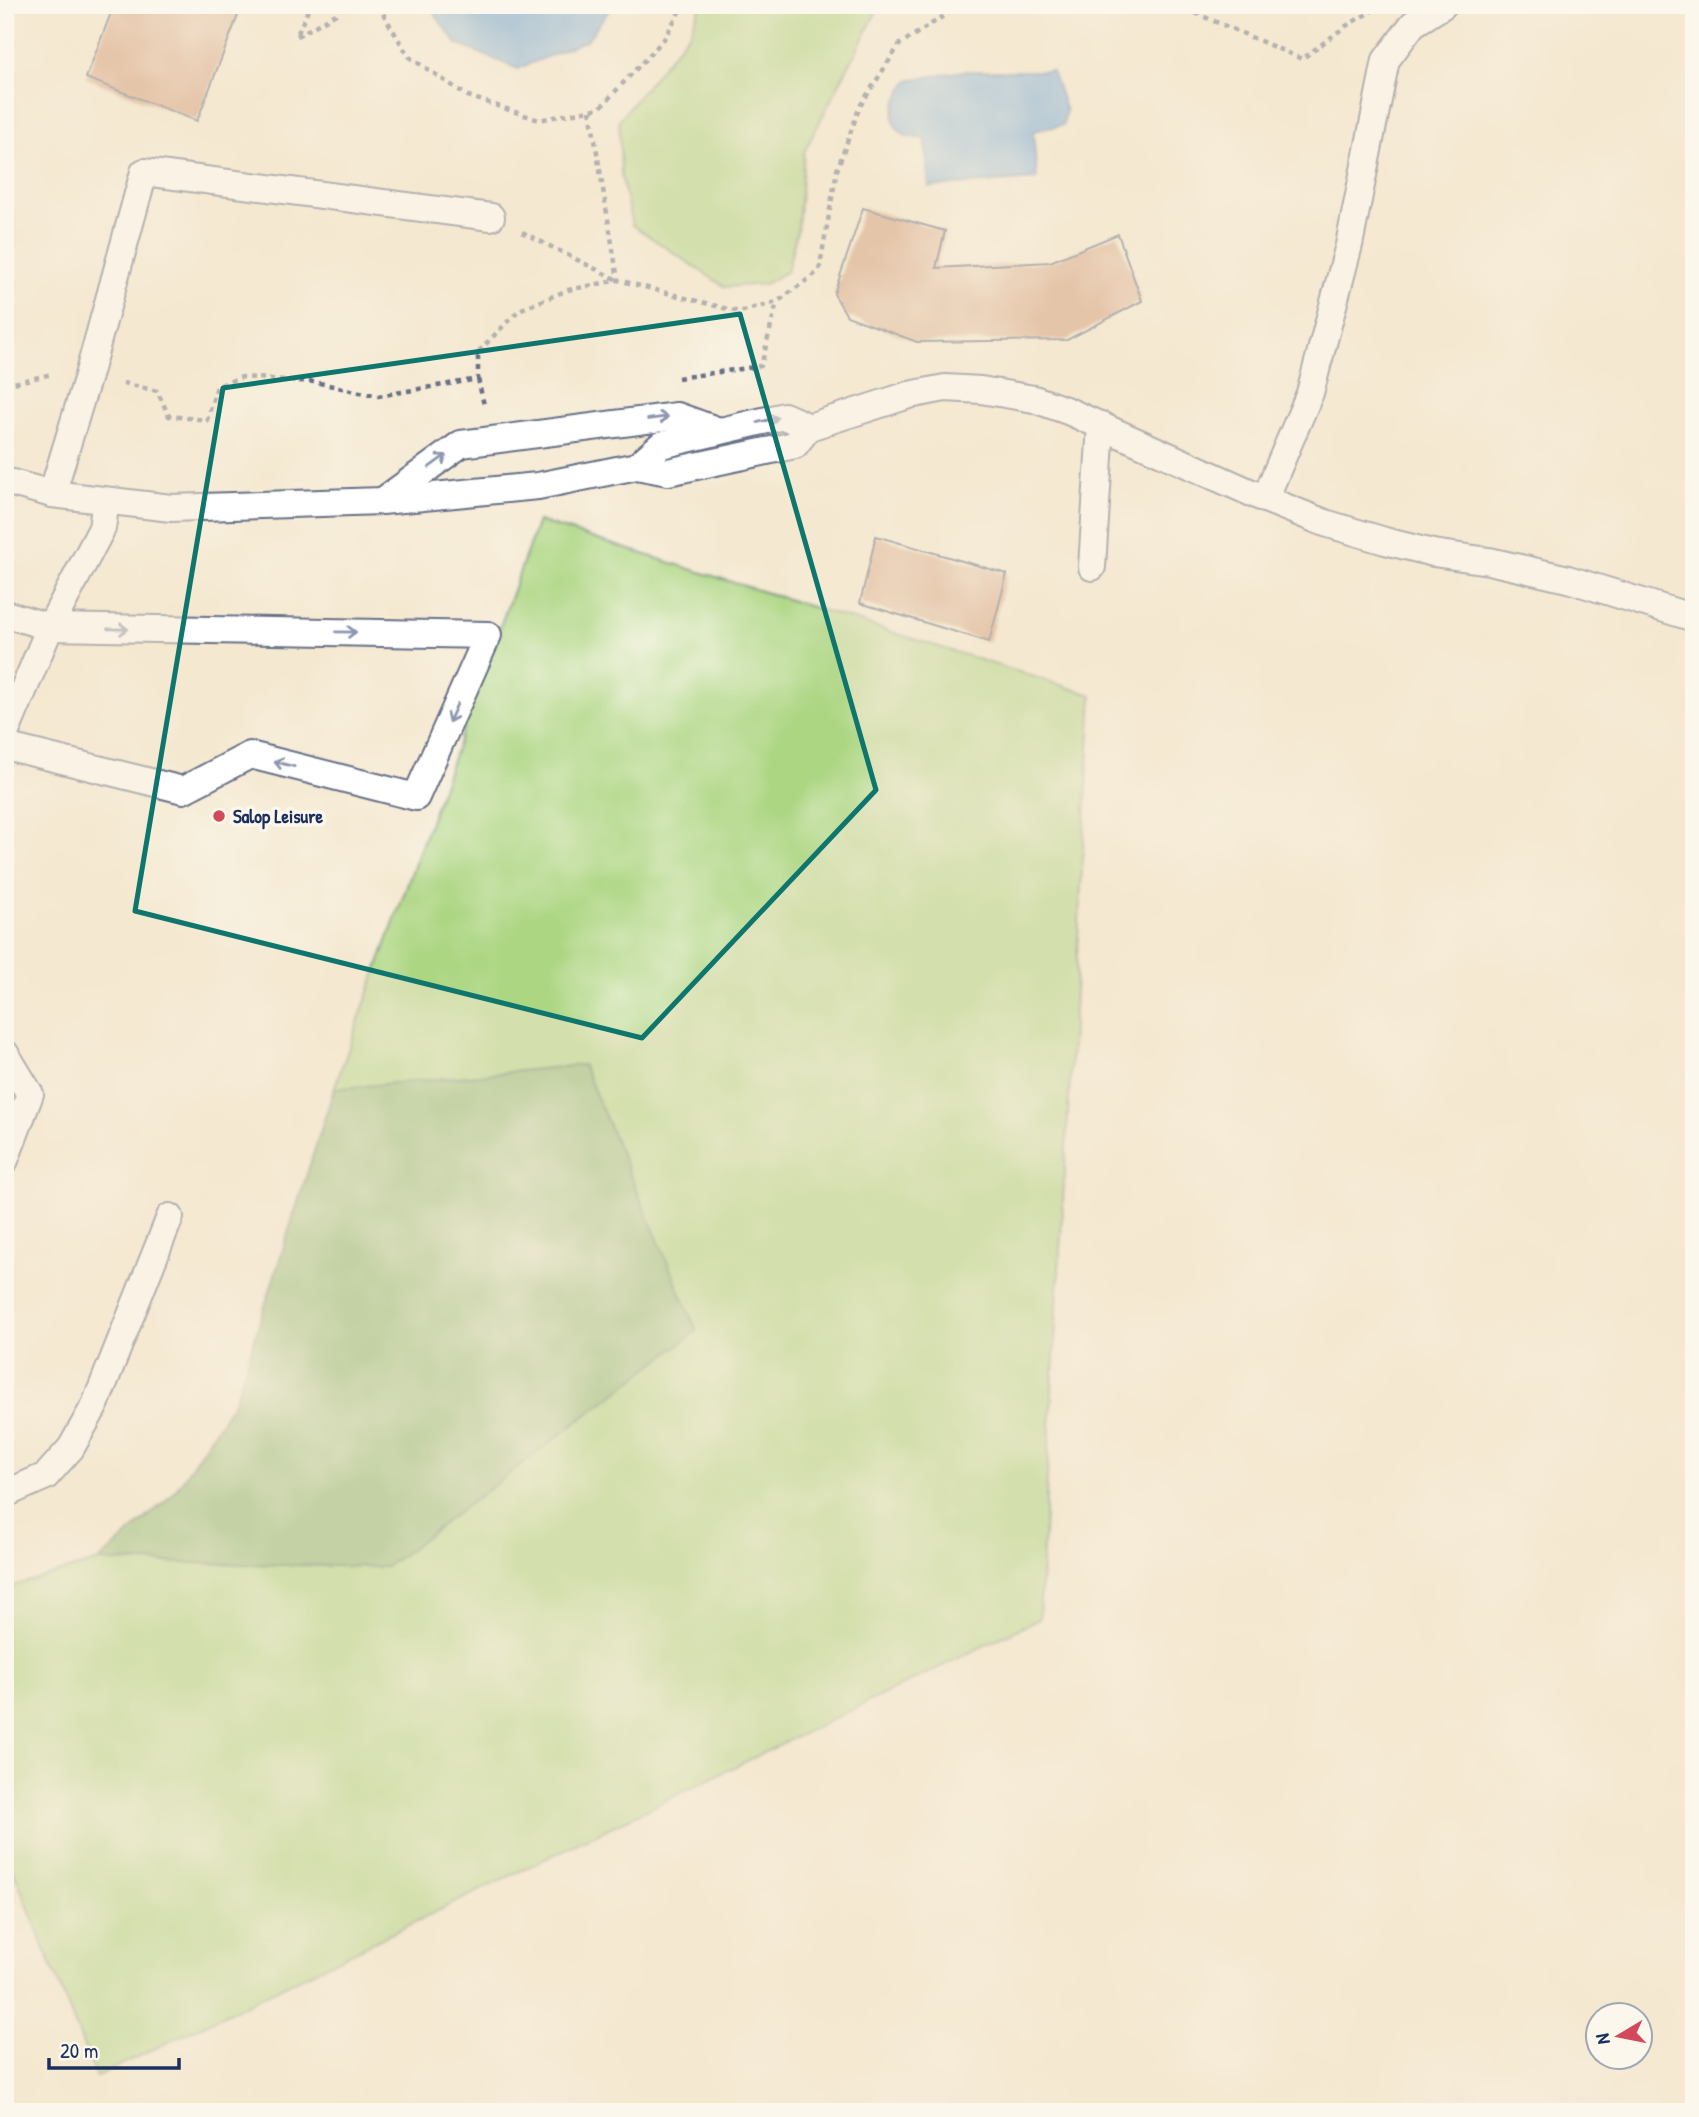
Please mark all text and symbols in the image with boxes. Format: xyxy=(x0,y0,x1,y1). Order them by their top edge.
one-way arrow xyxy=(646,412,669,425)
one-way arrow xyxy=(756,413,779,426)
one-way arrow xyxy=(428,454,447,468)
one-way arrow xyxy=(107,622,130,635)
one-way arrow xyxy=(334,626,357,639)
one-way arrow xyxy=(446,702,459,723)
one-way arrow xyxy=(274,757,296,770)
place label: Salop Leisure xyxy=(233,803,323,830)
marker: Salop Leisure xyxy=(211,808,227,824)
north arrow xyxy=(1584,2002,1654,2072)
scale bar xyxy=(49,2026,178,2070)
text: N xyxy=(1589,2032,1616,2046)
text: 20 m xyxy=(60,2036,98,2065)

